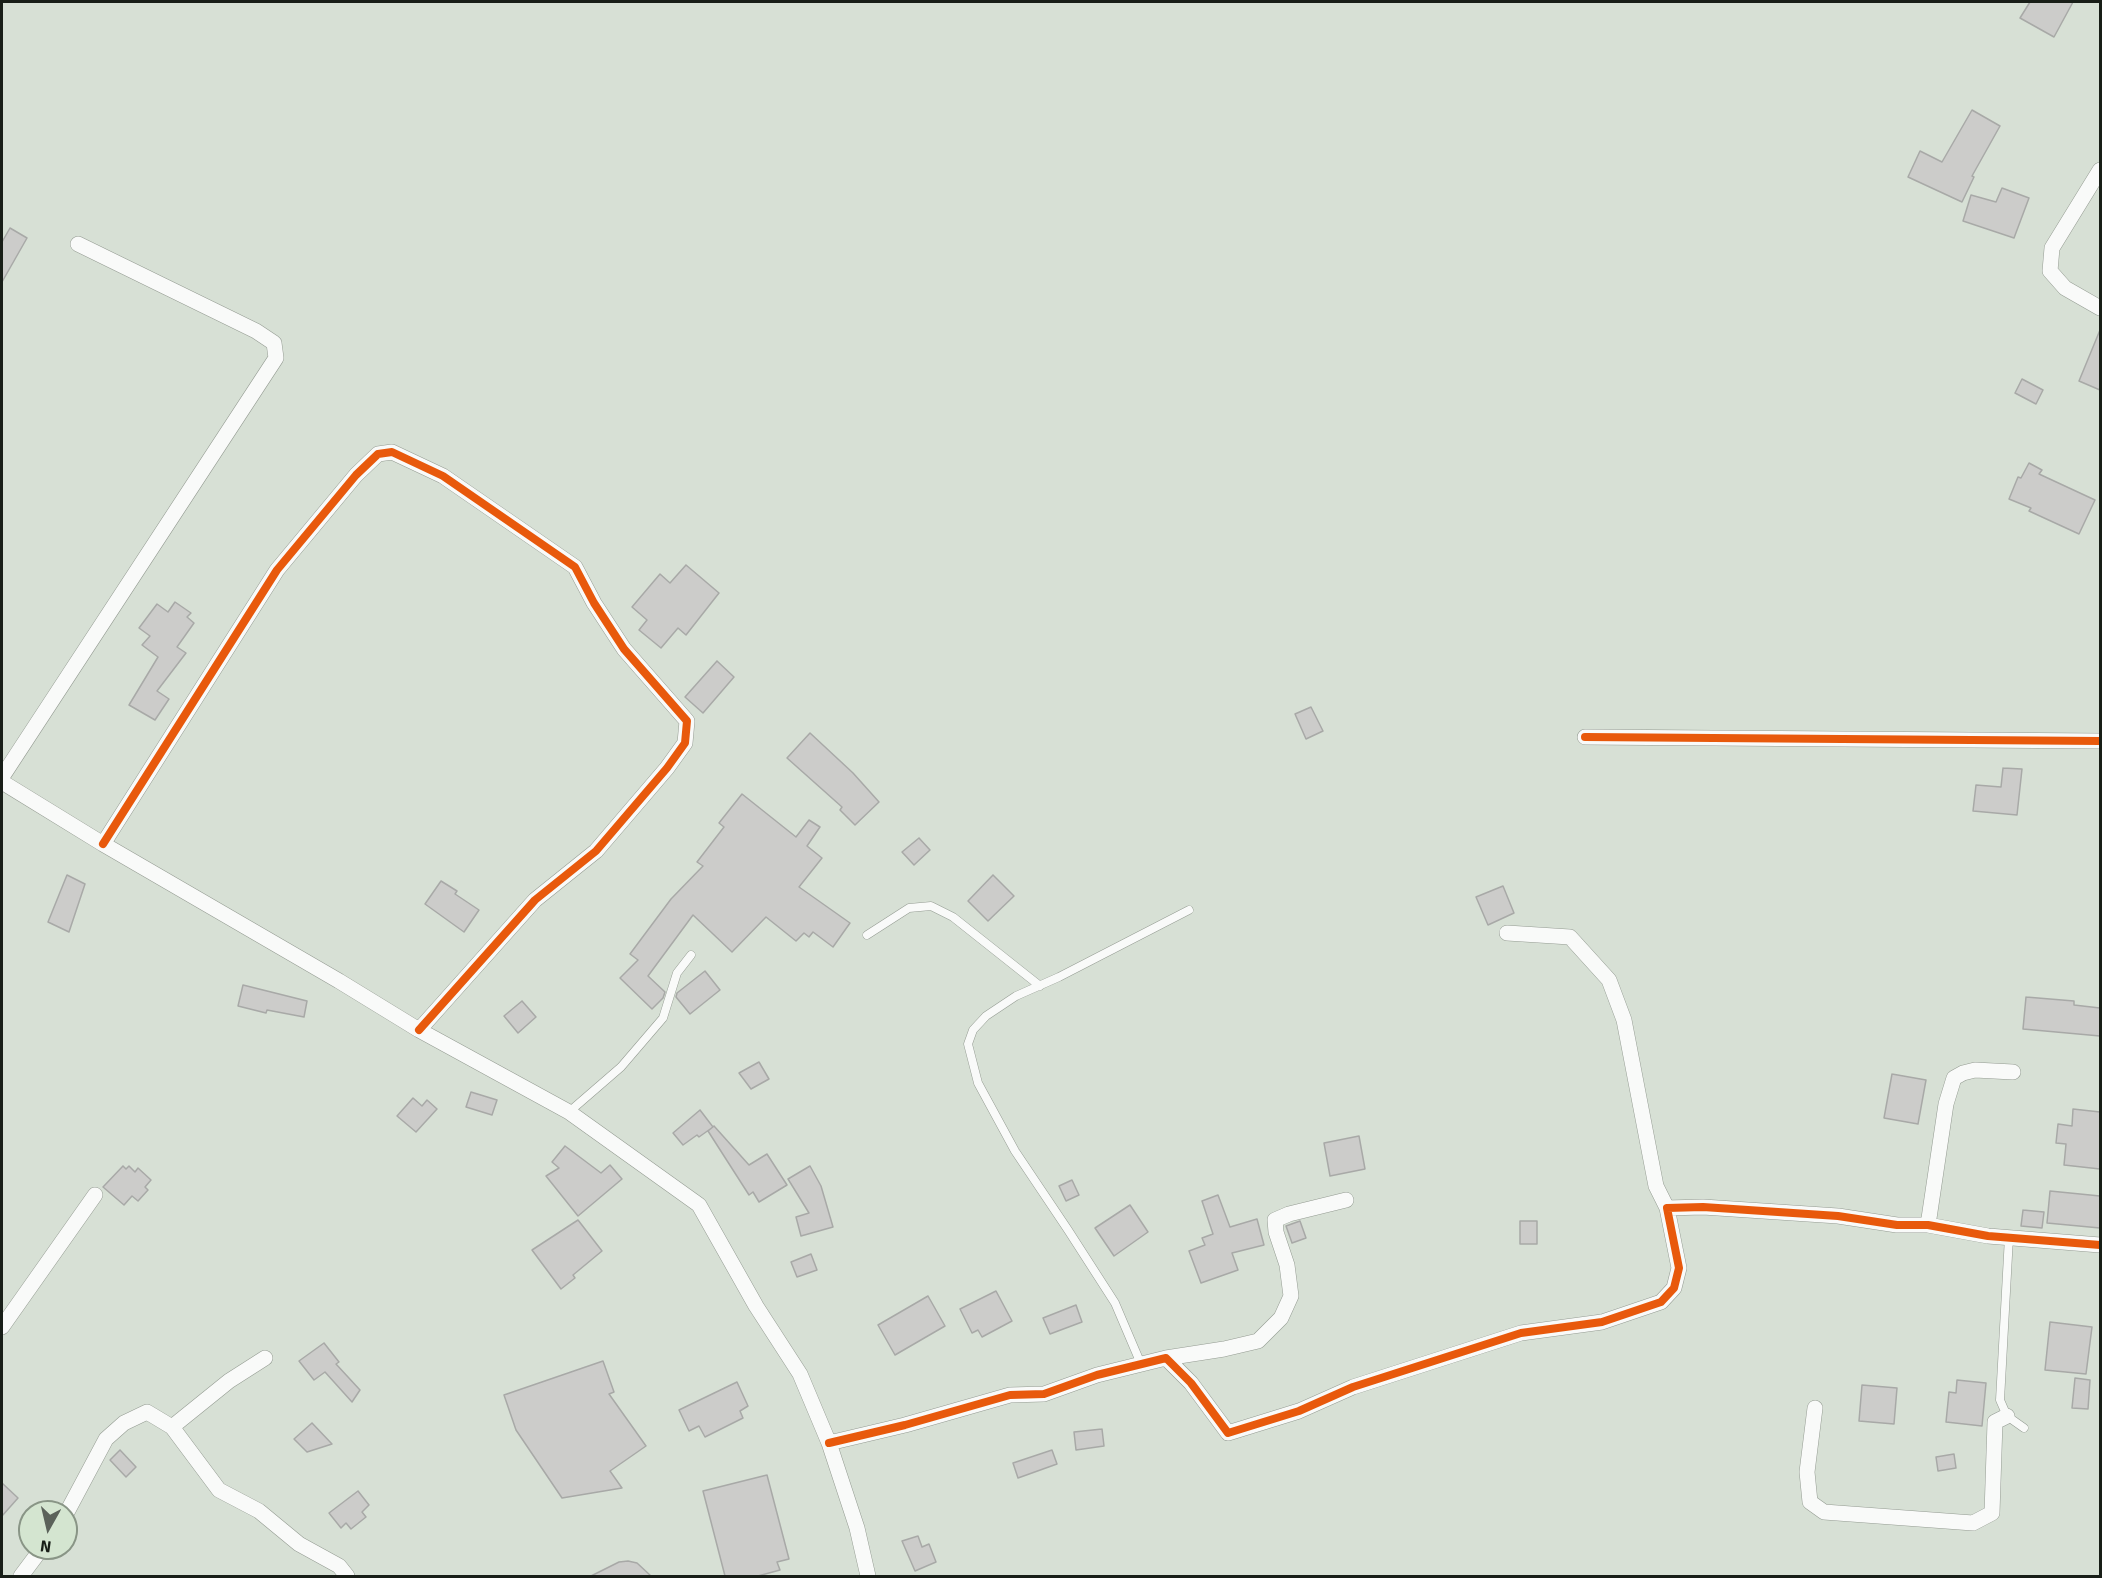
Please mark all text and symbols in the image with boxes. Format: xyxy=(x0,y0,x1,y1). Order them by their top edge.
north arrow xyxy=(18,1500,78,1560)
text: N xyxy=(39,1535,53,1557)

